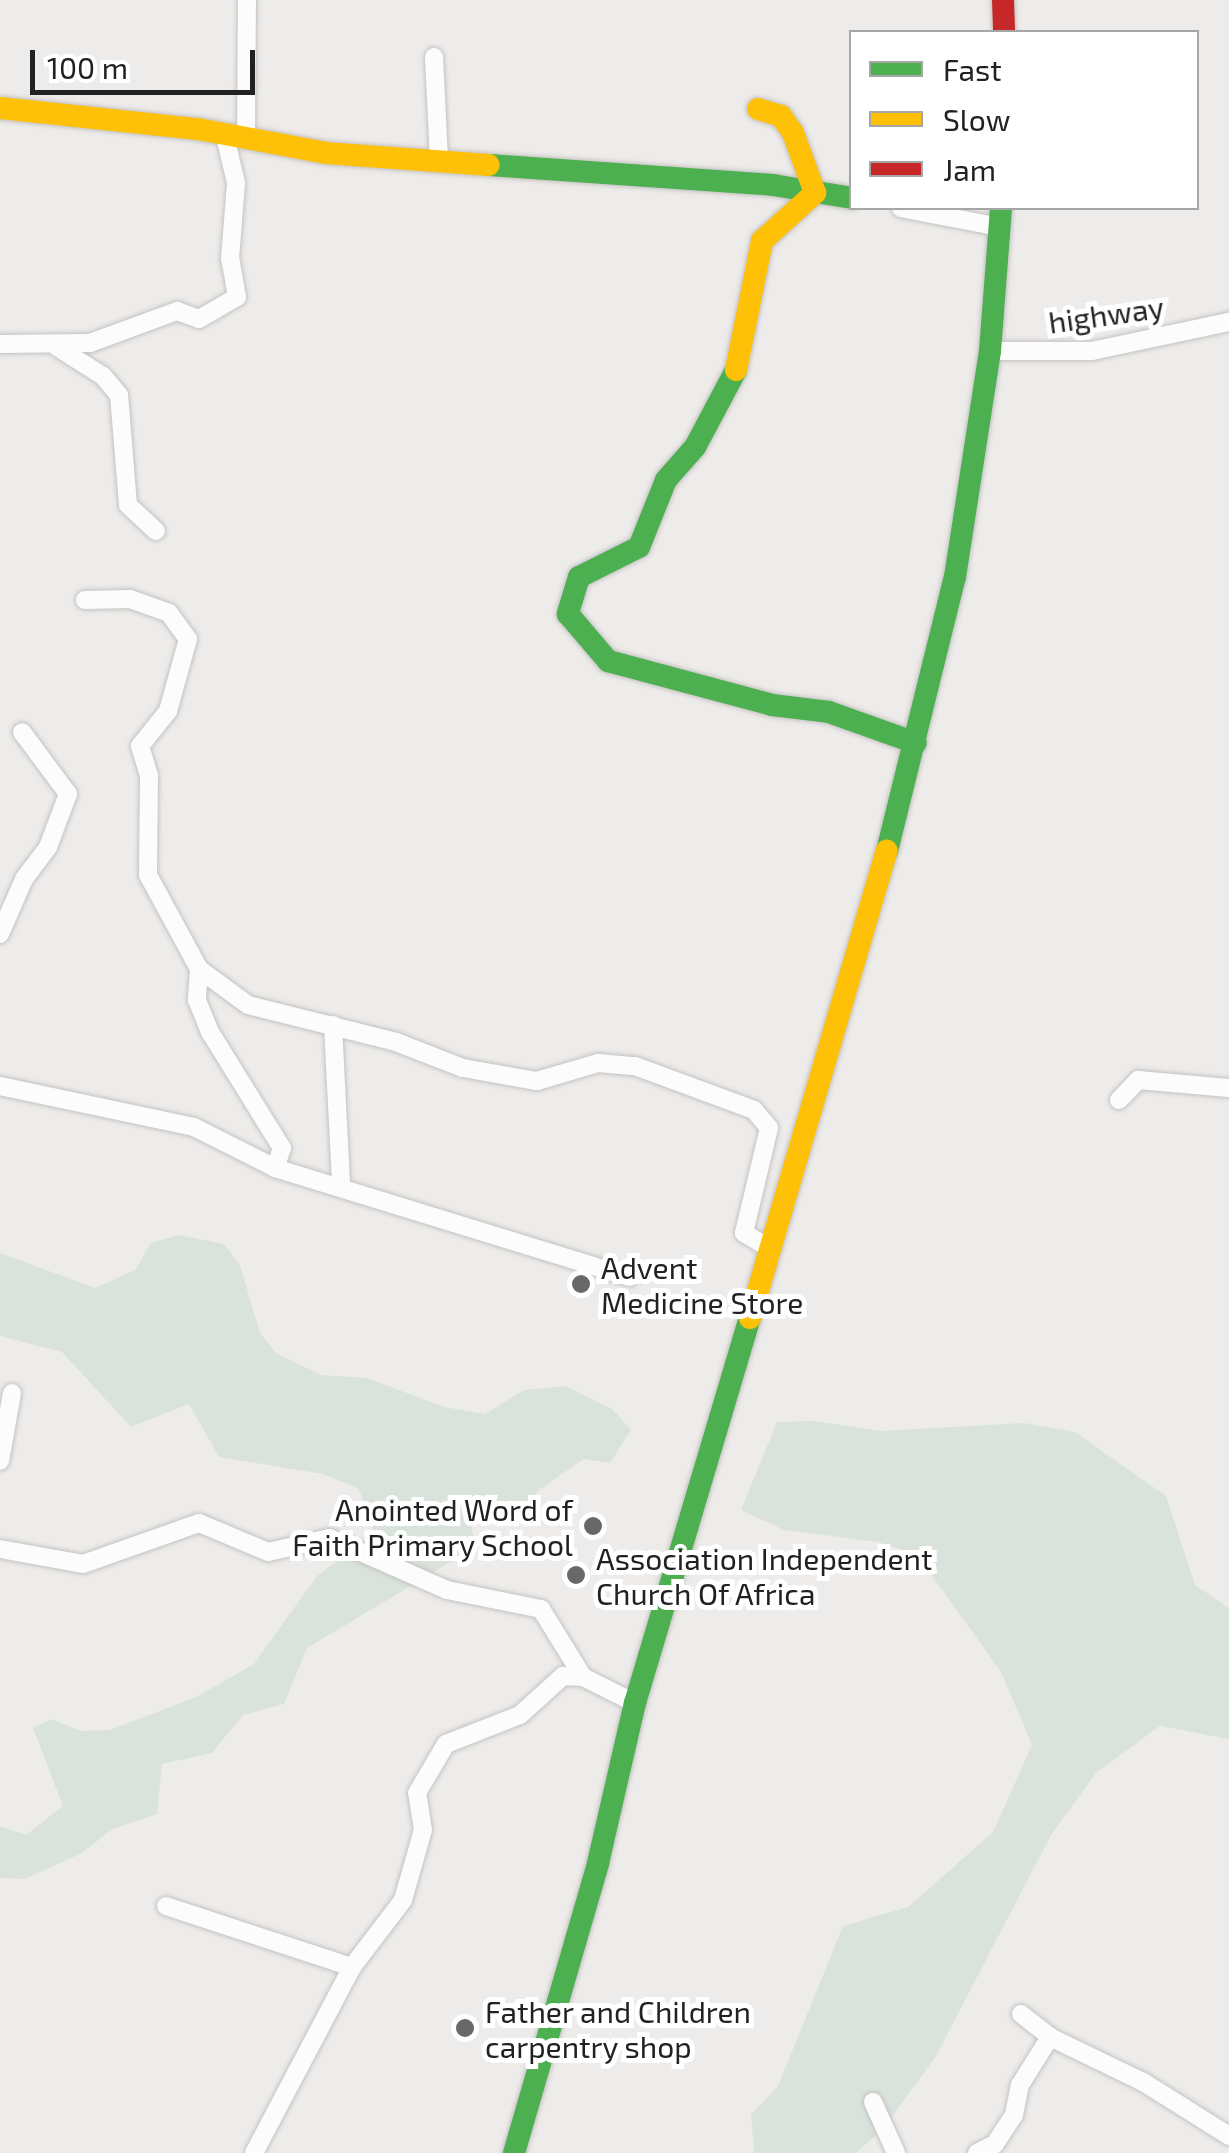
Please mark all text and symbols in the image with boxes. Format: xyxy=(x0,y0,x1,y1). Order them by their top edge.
scale bar xyxy=(35,30,260,92)
legend xyxy=(849,30,1199,210)
text: 100 m xyxy=(47,49,128,85)
text: Fast xyxy=(943,51,1002,87)
text: Slow xyxy=(943,101,1010,137)
text: Jam xyxy=(943,151,996,187)
street label: highway xyxy=(1046,288,1166,340)
place label: Advent Medicine Store xyxy=(601,1249,803,1320)
marker: Advent Medicine Store xyxy=(570,1273,592,1295)
place label: Anointed Word of Faith Primary School xyxy=(292,1491,573,1562)
marker: Anointed Word of Faith Primary School xyxy=(582,1515,604,1537)
place label: Association Independent Church Of Africa xyxy=(596,1540,932,1610)
marker: Association Independent Church Of Africa xyxy=(565,1564,587,1586)
place label: Father and Children carpentry shop xyxy=(485,1993,752,2064)
marker: Father and Children carpentry shop xyxy=(454,2017,476,2039)

